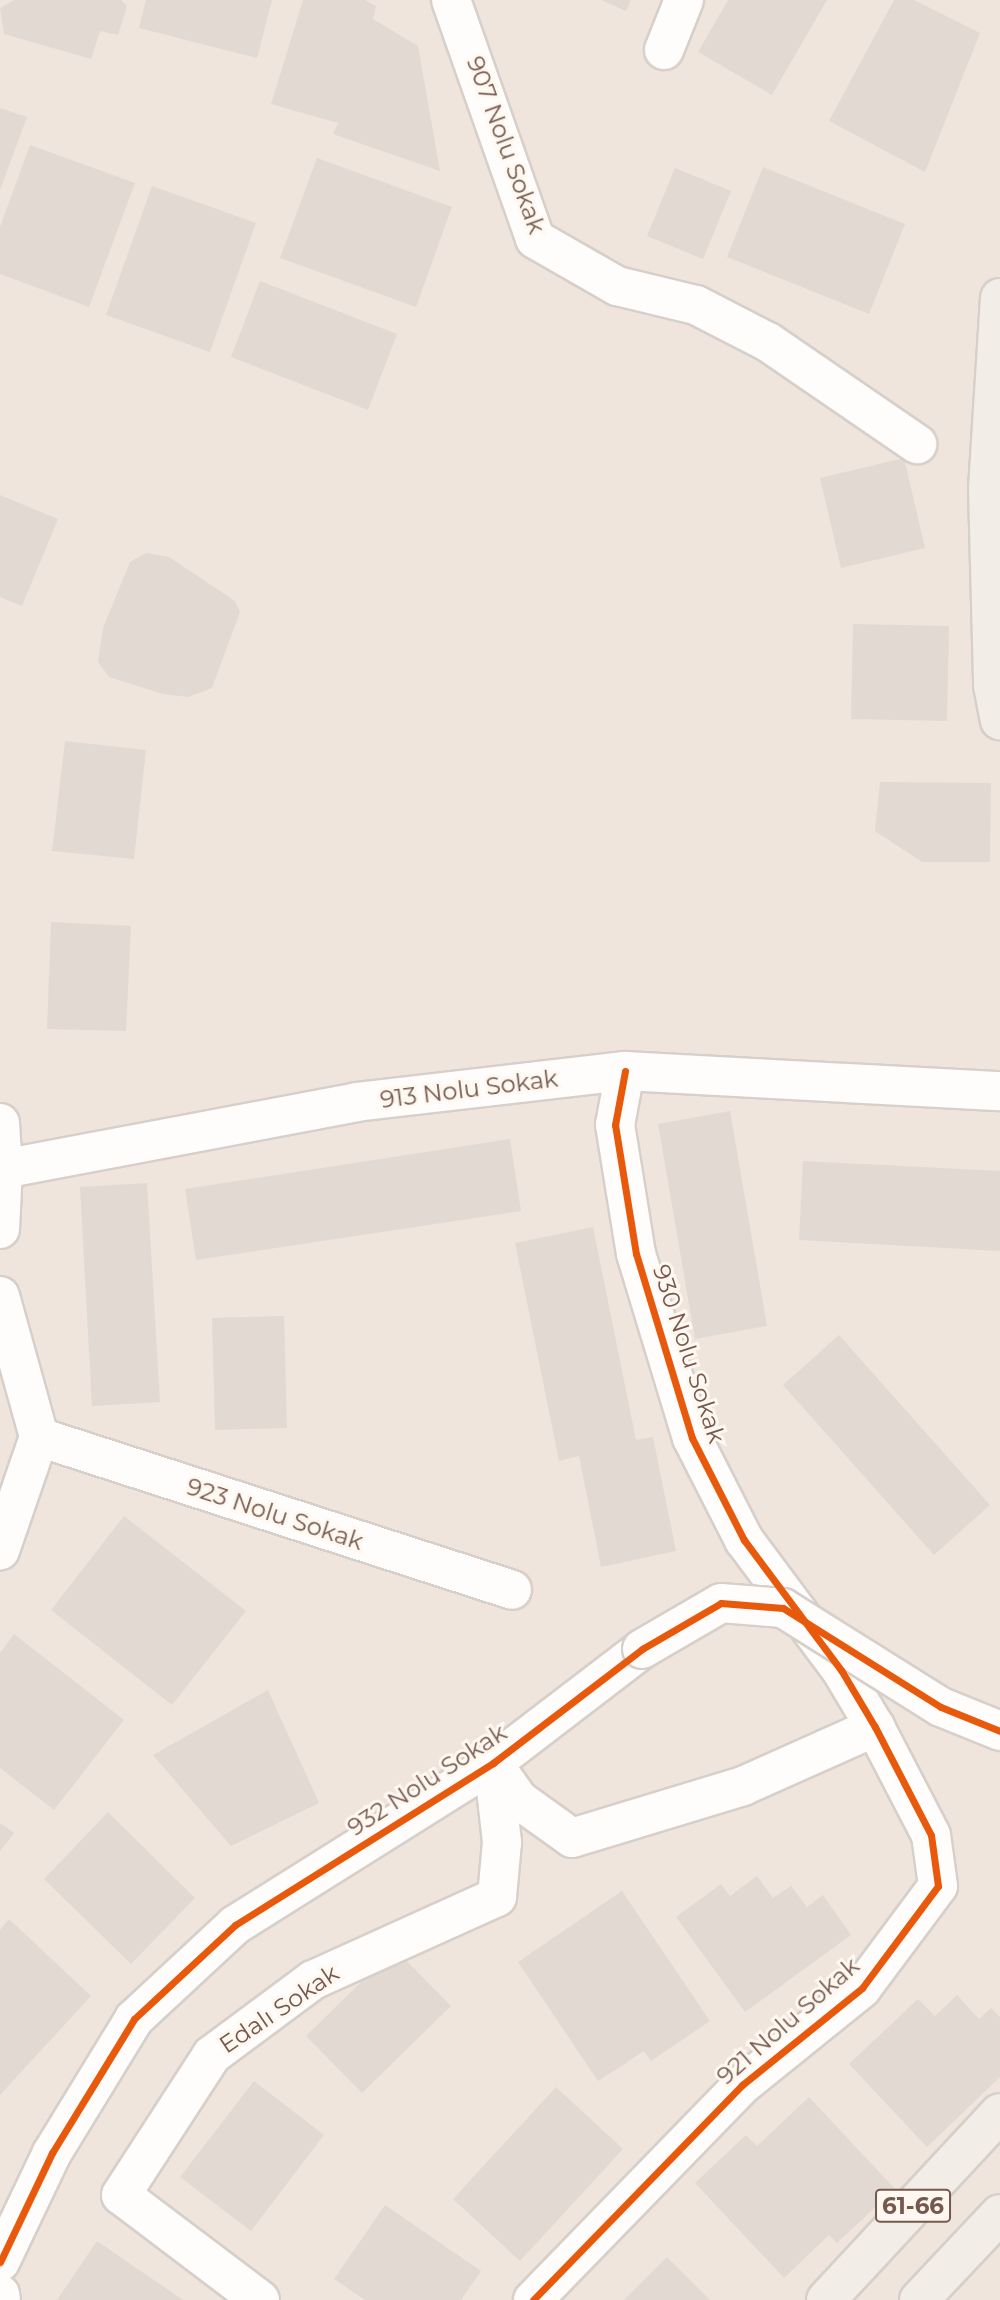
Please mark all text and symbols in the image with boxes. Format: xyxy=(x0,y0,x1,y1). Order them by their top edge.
street label: 907 Nolu Sokak xyxy=(461,52,551,238)
street label: 913 Nolu Sokak xyxy=(378,1064,560,1114)
street label: 930 Nolu Sokak xyxy=(647,1261,731,1447)
street label: 923 Nolu Sokak xyxy=(183,1472,367,1556)
street label: 932 Nolu Sokak xyxy=(342,1718,512,1842)
street label: 921 Nolu Sokak xyxy=(711,1951,865,2091)
street label: Edalı Sokak xyxy=(214,1958,344,2060)
road number: 61-66 xyxy=(874,2186,951,2226)

